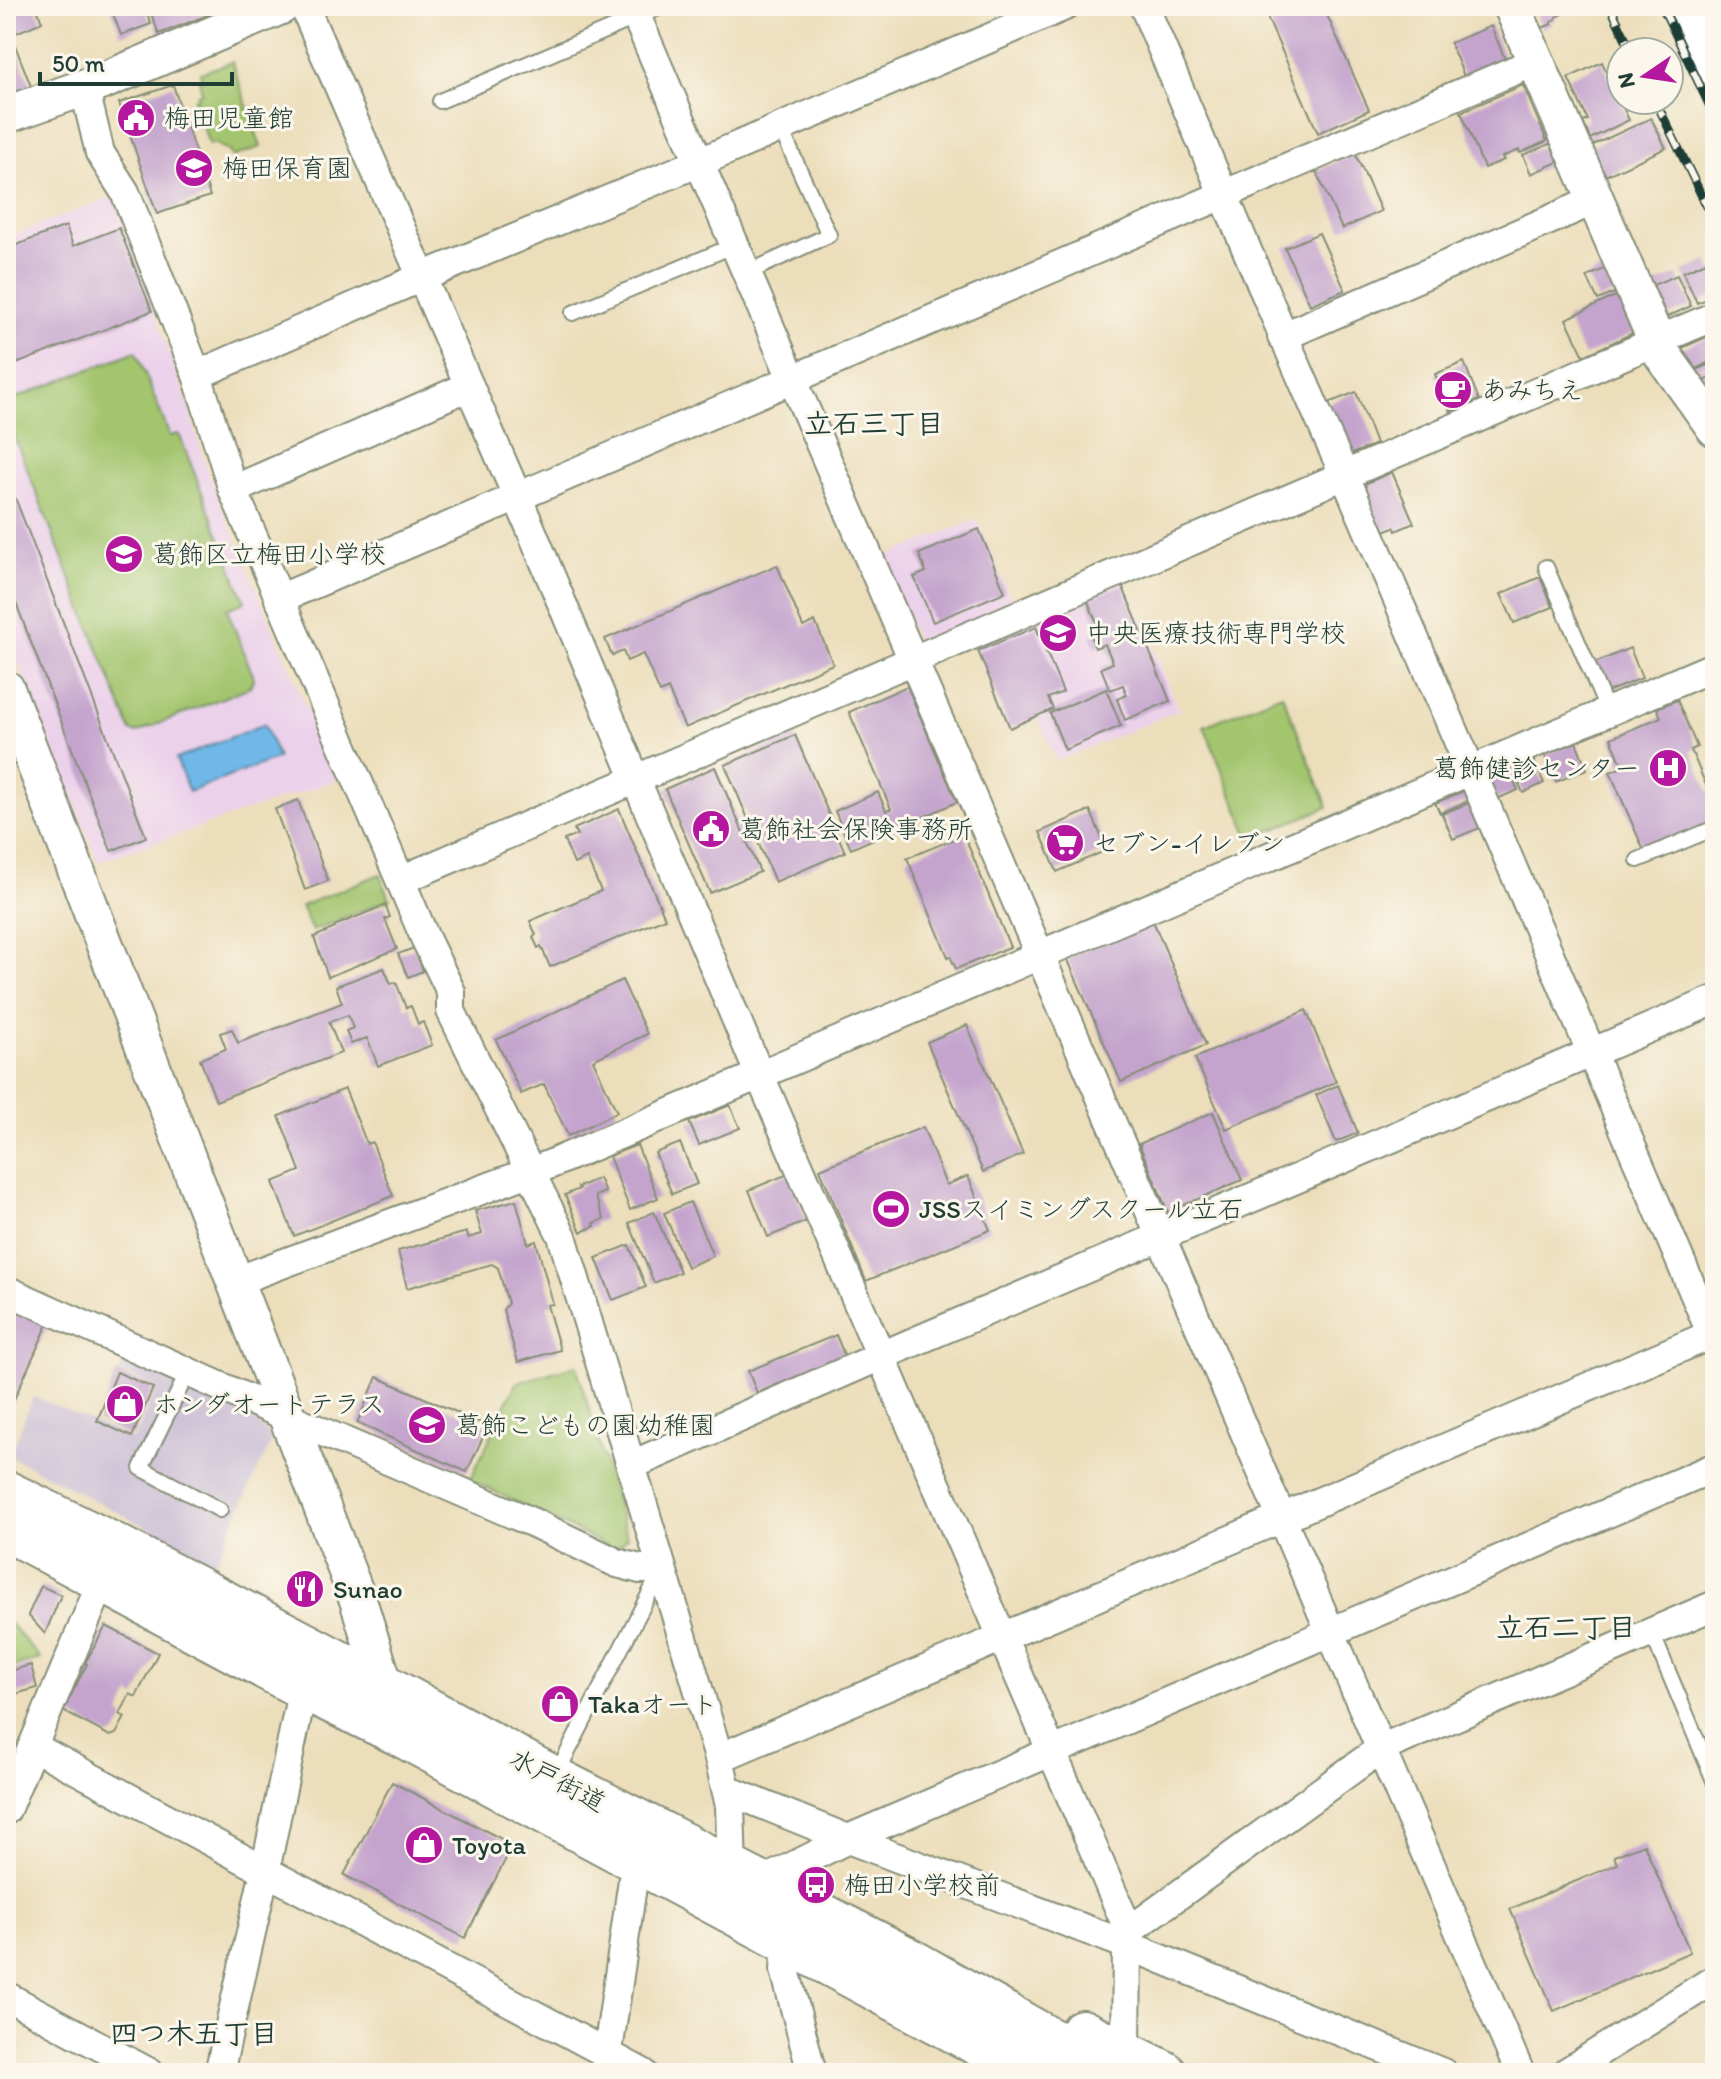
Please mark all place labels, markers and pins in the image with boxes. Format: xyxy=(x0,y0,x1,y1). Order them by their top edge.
public building icon: 梅田児童館 xyxy=(115,97,157,139)
place label: 梅田児童館 xyxy=(164,102,294,134)
school or university icon: 梅田保育園 xyxy=(173,147,215,189)
place label: 梅田保育園 xyxy=(222,152,352,184)
cafe icon: あみちえ xyxy=(1432,369,1474,411)
place label: あみちえ xyxy=(1481,374,1584,406)
school or university icon: 葛飾区立梅田小学校 xyxy=(103,533,145,575)
place label: 葛飾区立梅田小学校 xyxy=(152,538,386,570)
school or university icon: 中央医療技術専門学校 xyxy=(1037,612,1079,654)
place label: 中央医療技術専門学校 xyxy=(1086,617,1346,649)
hospital icon: 葛飾健診センター xyxy=(1647,747,1689,789)
place label: 葛飾健診センター xyxy=(1433,752,1640,784)
public building icon: 葛飾社会保険事務所 xyxy=(690,808,732,850)
place label: 葛飾社会保険事務所 xyxy=(739,813,973,845)
supermarket icon: セブン-イレブン xyxy=(1044,822,1086,864)
place label: セブン-イレブン xyxy=(1093,827,1285,859)
sports icon: JSSスイミングスクール立石 xyxy=(870,1188,912,1230)
place label: JSSスイミングスクール立石 xyxy=(919,1193,1244,1225)
shop icon: ホンダオートテラス xyxy=(104,1383,146,1425)
place label: ホンダオートテラス xyxy=(153,1388,385,1420)
school or university icon: 葛飾こどもの園幼稚園 xyxy=(406,1404,448,1446)
place label: 葛飾こどもの園幼稚園 xyxy=(455,1409,715,1441)
restaurant icon: Sunao xyxy=(284,1568,326,1610)
place label: Sunao xyxy=(333,1573,403,1605)
shop icon: Takaオート xyxy=(539,1683,581,1725)
place label: Takaオート xyxy=(588,1688,718,1720)
shop icon: Toyota xyxy=(403,1824,445,1866)
place label: Toyota xyxy=(452,1829,526,1861)
bus stop icon: 梅田小学校前 xyxy=(795,1864,837,1906)
place label: 梅田小学校前 xyxy=(844,1869,1000,1901)

